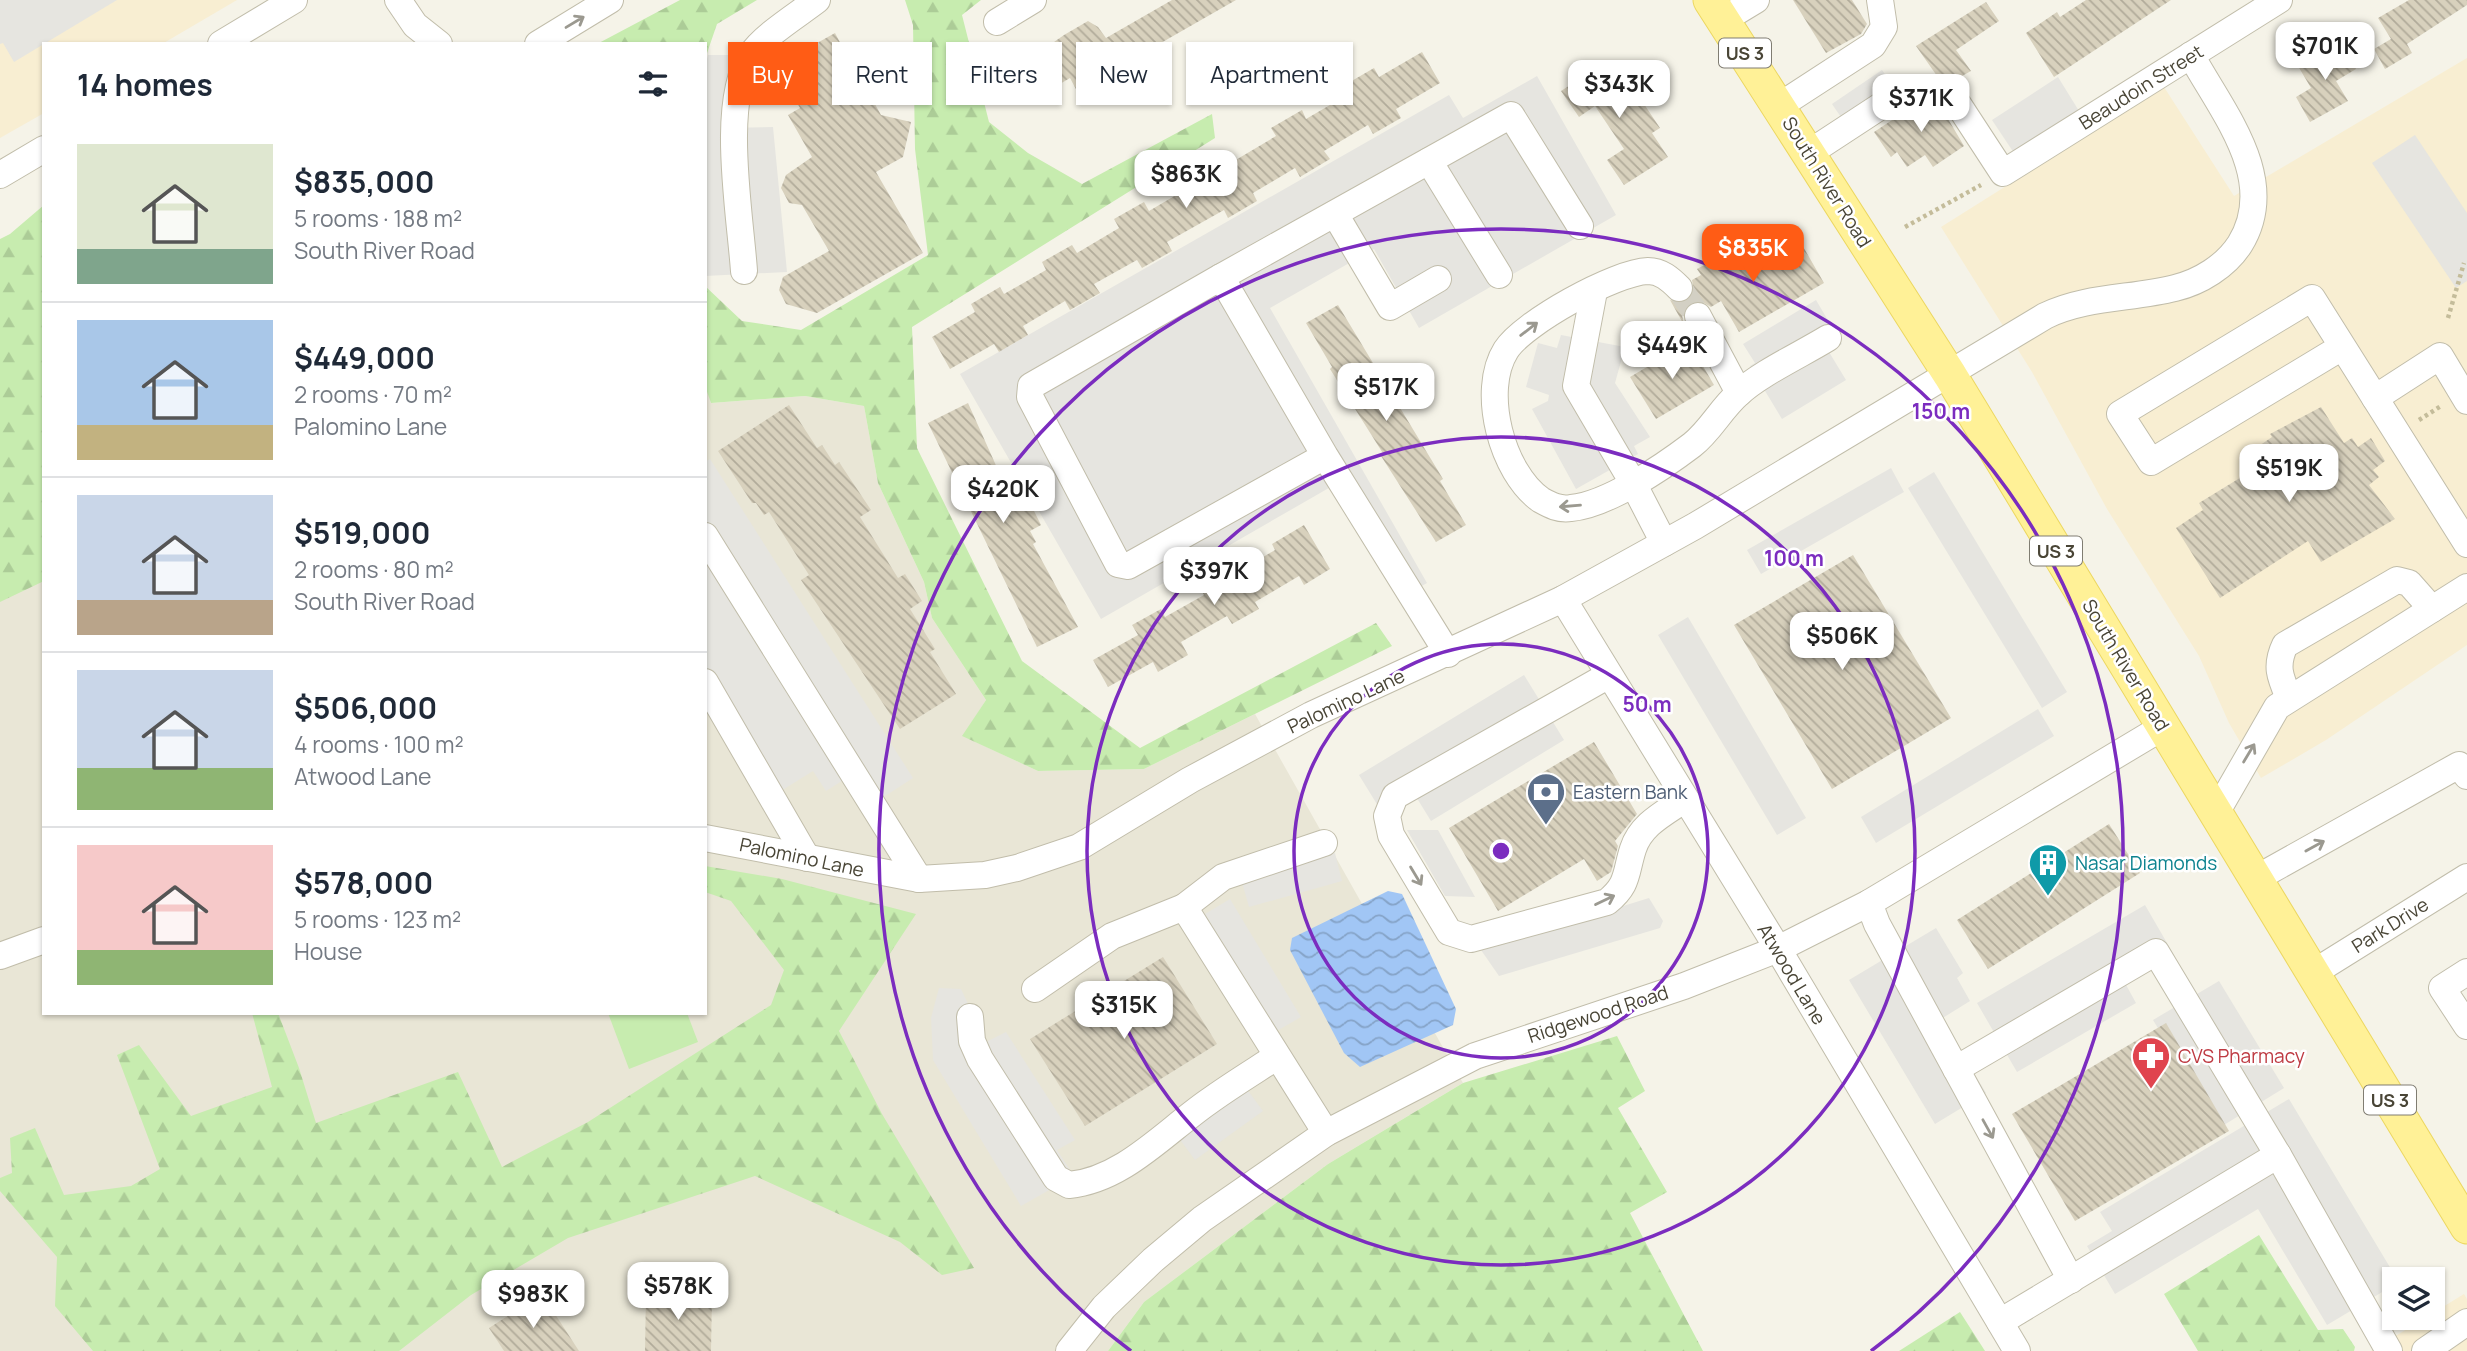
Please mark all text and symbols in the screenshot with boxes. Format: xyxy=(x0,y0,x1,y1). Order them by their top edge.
one-way arrow xyxy=(564,15,584,29)
pin: $701K xyxy=(2276,22,2374,82)
text: $701K xyxy=(2292,29,2358,61)
road number: US 3 xyxy=(1719,38,1771,68)
street label: Beaudoin Street xyxy=(2074,38,2208,136)
chip: Buy xyxy=(728,42,818,105)
chip: Rent xyxy=(832,42,932,105)
chip: Filters xyxy=(946,42,1062,105)
chip: New xyxy=(1076,42,1172,105)
chip: Apartment xyxy=(1186,42,1353,105)
pin: $343K xyxy=(1570,60,1668,120)
text: 14 homes xyxy=(77,64,213,105)
icon: filters xyxy=(634,65,672,103)
text: $343K xyxy=(1584,67,1654,99)
pin: $371K xyxy=(1872,74,1970,134)
text: $371K xyxy=(1888,81,1954,113)
street label: South River Road xyxy=(1776,112,1878,252)
pin: $863K xyxy=(1137,150,1235,210)
text: $863K xyxy=(1150,157,1222,189)
text: $835,000 xyxy=(294,161,435,202)
icon: home xyxy=(133,172,217,256)
text: 5 rooms · 188 m² xyxy=(294,202,462,234)
pin: $835K xyxy=(1704,224,1802,284)
text: $835K xyxy=(1718,231,1788,263)
text: South River Road xyxy=(294,234,475,266)
one-way arrow xyxy=(1519,321,1537,336)
pin: $449K xyxy=(1623,322,1721,381)
text: $449K xyxy=(1637,328,1707,360)
text: $449,000 xyxy=(294,337,435,378)
icon: home xyxy=(133,348,217,432)
pin: $517K xyxy=(1337,364,1435,423)
text: $517K xyxy=(1353,370,1419,402)
text: 2 rooms · 70 m² xyxy=(294,378,452,410)
text: 150 m xyxy=(1912,397,1970,425)
text: Palomino Lane xyxy=(294,410,447,442)
pin: $519K xyxy=(2240,444,2338,504)
text: $519K xyxy=(2255,451,2323,483)
pin: $420K xyxy=(954,466,1052,525)
text: $420K xyxy=(967,472,1039,504)
one-way arrow xyxy=(1559,500,1582,513)
text: $519,000 xyxy=(294,512,430,553)
icon: home xyxy=(133,523,217,607)
road number: US 3 xyxy=(2030,536,2082,566)
text: 100 m xyxy=(1764,544,1824,572)
pin: $397K xyxy=(1165,548,1263,607)
text: 2 rooms · 80 m² xyxy=(294,553,454,585)
text: $397K xyxy=(1179,554,1249,586)
text: South River Road xyxy=(294,585,475,617)
street label: South River Road xyxy=(2076,594,2176,736)
pin: $506K xyxy=(1793,612,1891,672)
text: $506K xyxy=(1806,619,1878,651)
street label: Palomino Lane xyxy=(1283,662,1409,740)
text: $506,000 xyxy=(294,687,437,728)
text: 50 m xyxy=(1622,690,1672,718)
icon: home xyxy=(133,698,217,782)
text: 4 rooms · 100 m² xyxy=(294,728,464,760)
one-way arrow xyxy=(2242,744,2256,764)
text: Atwood Lane xyxy=(294,760,432,792)
bank icon: Eastern Bank xyxy=(1525,771,1567,826)
place label: Eastern Bank xyxy=(1573,779,1688,805)
street label: Palomino Lane xyxy=(737,831,867,883)
centre of rings xyxy=(1489,839,1513,863)
one-way arrow xyxy=(2304,839,2325,852)
building icon: Nasar Diamonds xyxy=(2027,842,2069,897)
place label: Nasar Diamonds xyxy=(2075,850,2217,876)
text: $578,000 xyxy=(294,862,433,903)
one-way arrow xyxy=(1409,866,1423,886)
icon: home xyxy=(133,873,217,957)
street label: Park Drive xyxy=(2347,891,2433,959)
one-way arrow xyxy=(1594,893,1615,907)
text: 5 rooms · 123 m² xyxy=(294,903,461,935)
street label: Atwood Lane xyxy=(1752,919,1832,1029)
text: House xyxy=(294,935,363,967)
street label: Ridgewood Road xyxy=(1524,979,1672,1049)
pin: $315K xyxy=(1075,982,1173,1041)
text: $315K xyxy=(1091,988,1157,1020)
pharmacy icon: CVS Pharmacy xyxy=(2130,1035,2172,1090)
place label: CVS Pharmacy xyxy=(2178,1043,2305,1069)
road number: US 3 xyxy=(2364,1086,2416,1114)
one-way arrow xyxy=(1982,1118,1996,1139)
pin: $578K xyxy=(629,1262,727,1322)
map controls xyxy=(2382,1267,2445,1330)
button: layers xyxy=(2382,1267,2445,1330)
text: $578K xyxy=(643,1269,713,1301)
pin: $983K xyxy=(484,1270,582,1330)
text: $983K xyxy=(497,1277,569,1309)

